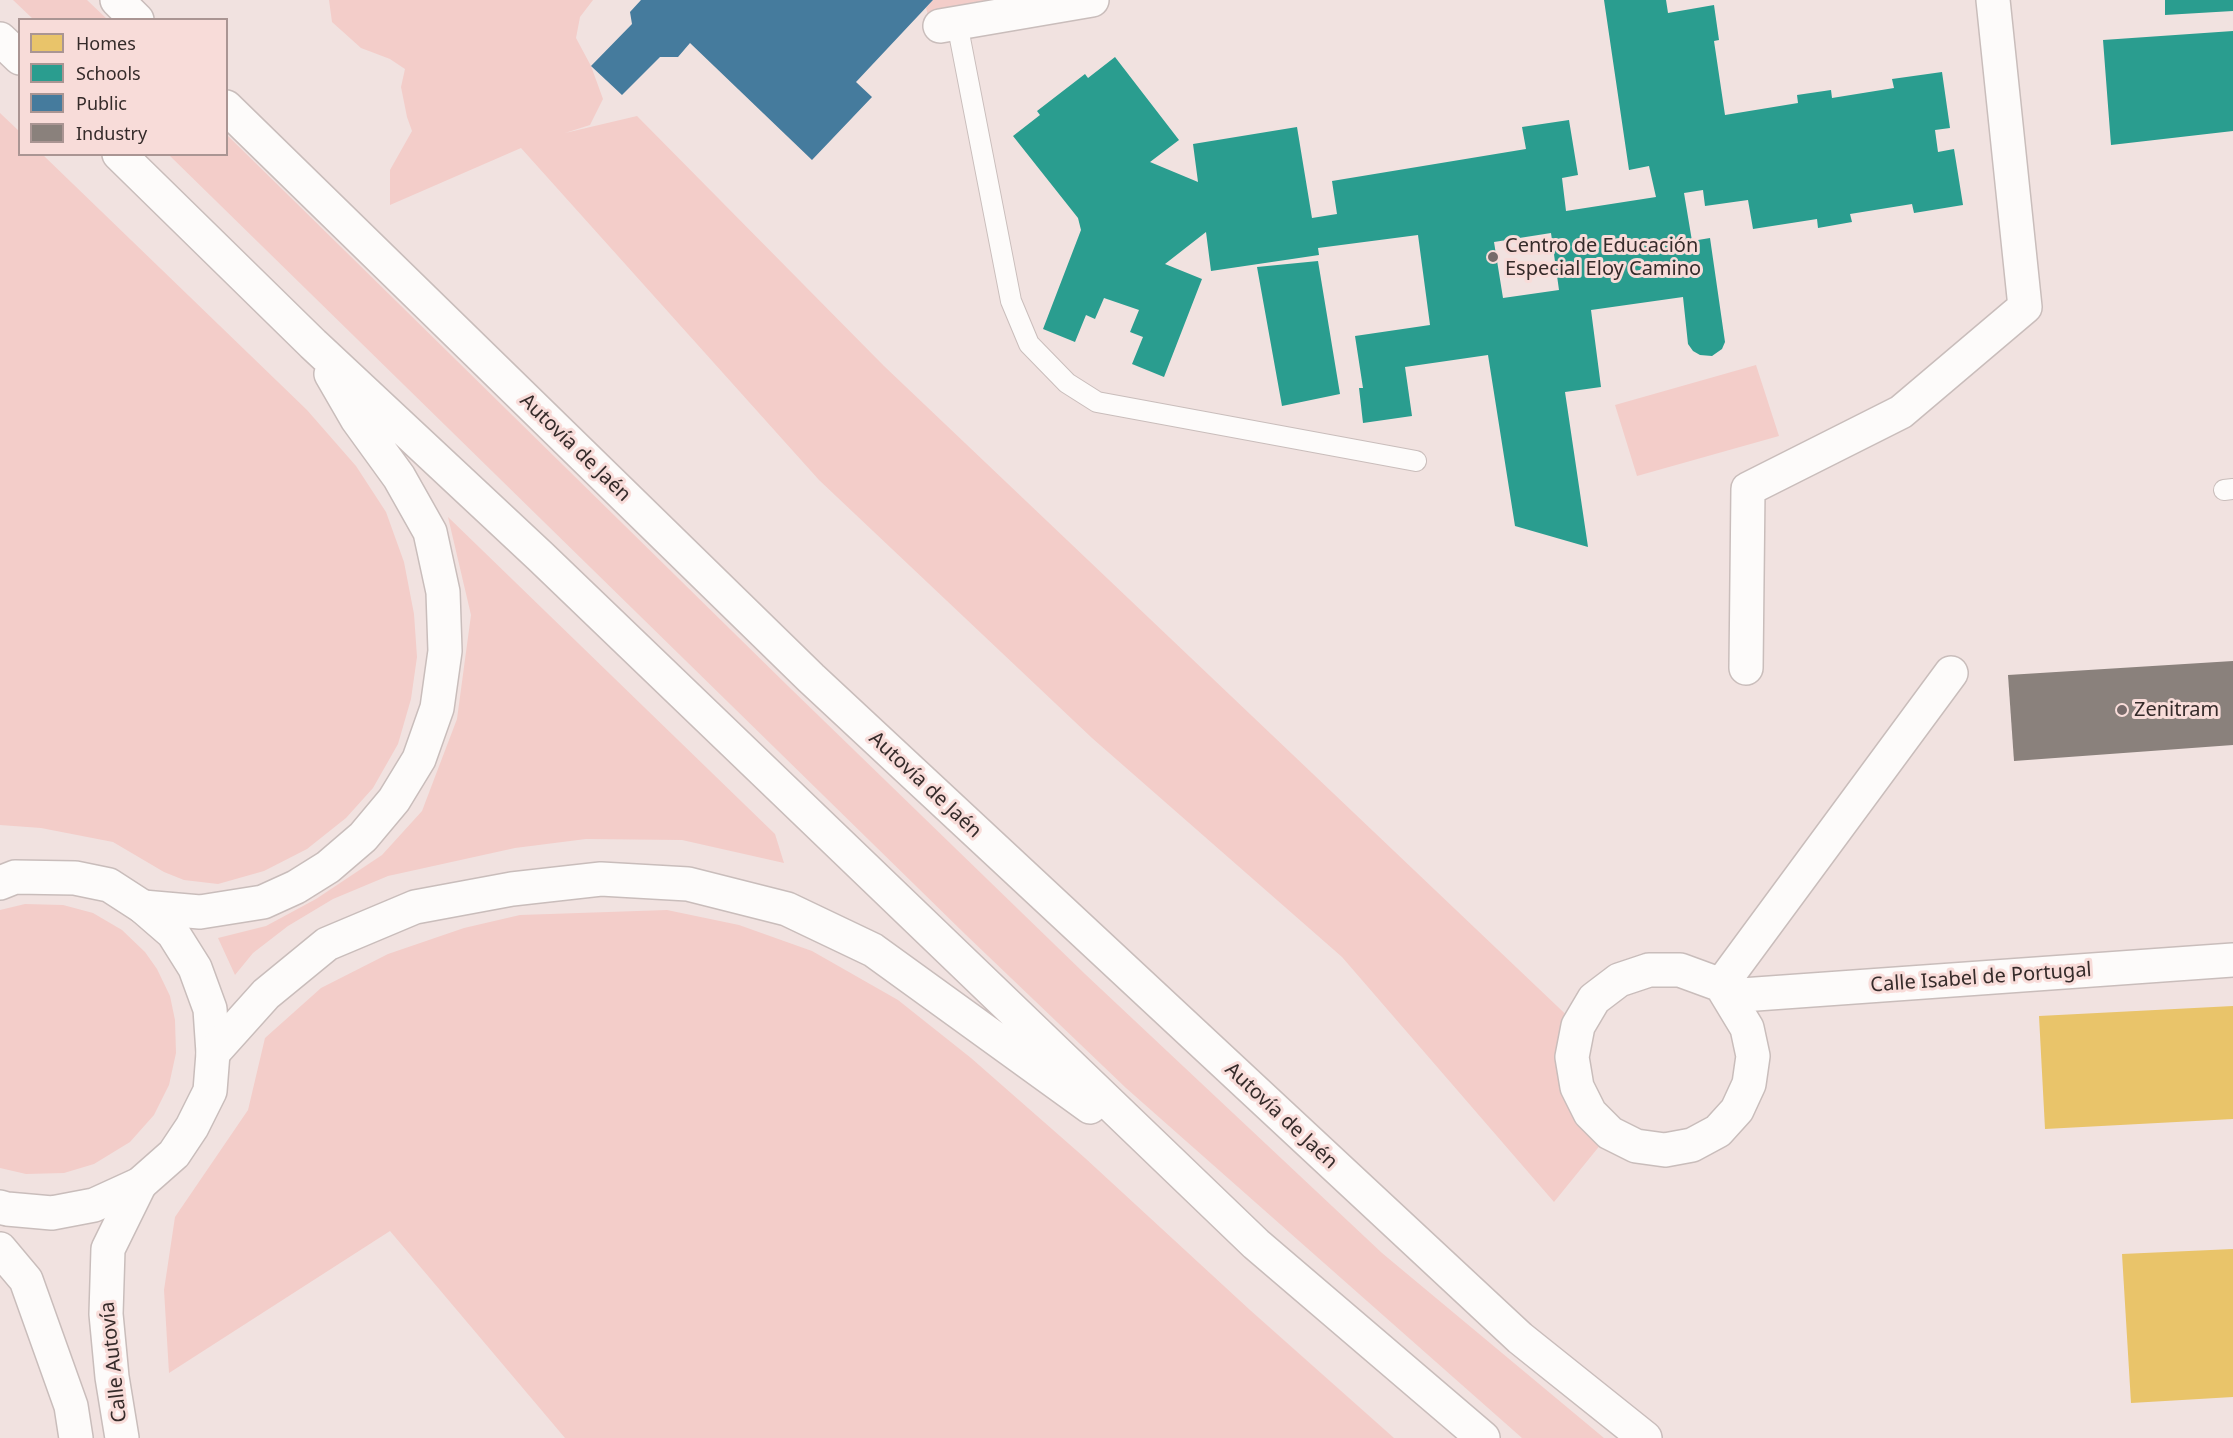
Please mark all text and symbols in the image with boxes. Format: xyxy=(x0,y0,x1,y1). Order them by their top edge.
legend xyxy=(18,18,228,156)
text: Homes xyxy=(76,31,136,55)
text: Schools xyxy=(76,61,141,85)
text: Public xyxy=(76,91,127,115)
text: Industry xyxy=(76,121,147,145)
place label: Centro de Educación Especial Eloy Camino xyxy=(1505,234,1701,281)
marker: Centro de Educación Especial Eloy Camino xyxy=(1486,250,1500,264)
street label: Autovía de Jaén xyxy=(515,389,635,507)
place label: Zenitram xyxy=(2134,698,2219,722)
marker: Zenitram xyxy=(2115,703,2129,717)
street label: Autovía de Jaén xyxy=(864,727,986,843)
street label: Calle Isabel de Portugal xyxy=(1870,958,2092,998)
street label: Autovía de Jaén xyxy=(1220,1058,1342,1174)
street label: Calle Autovía xyxy=(96,1300,132,1424)

